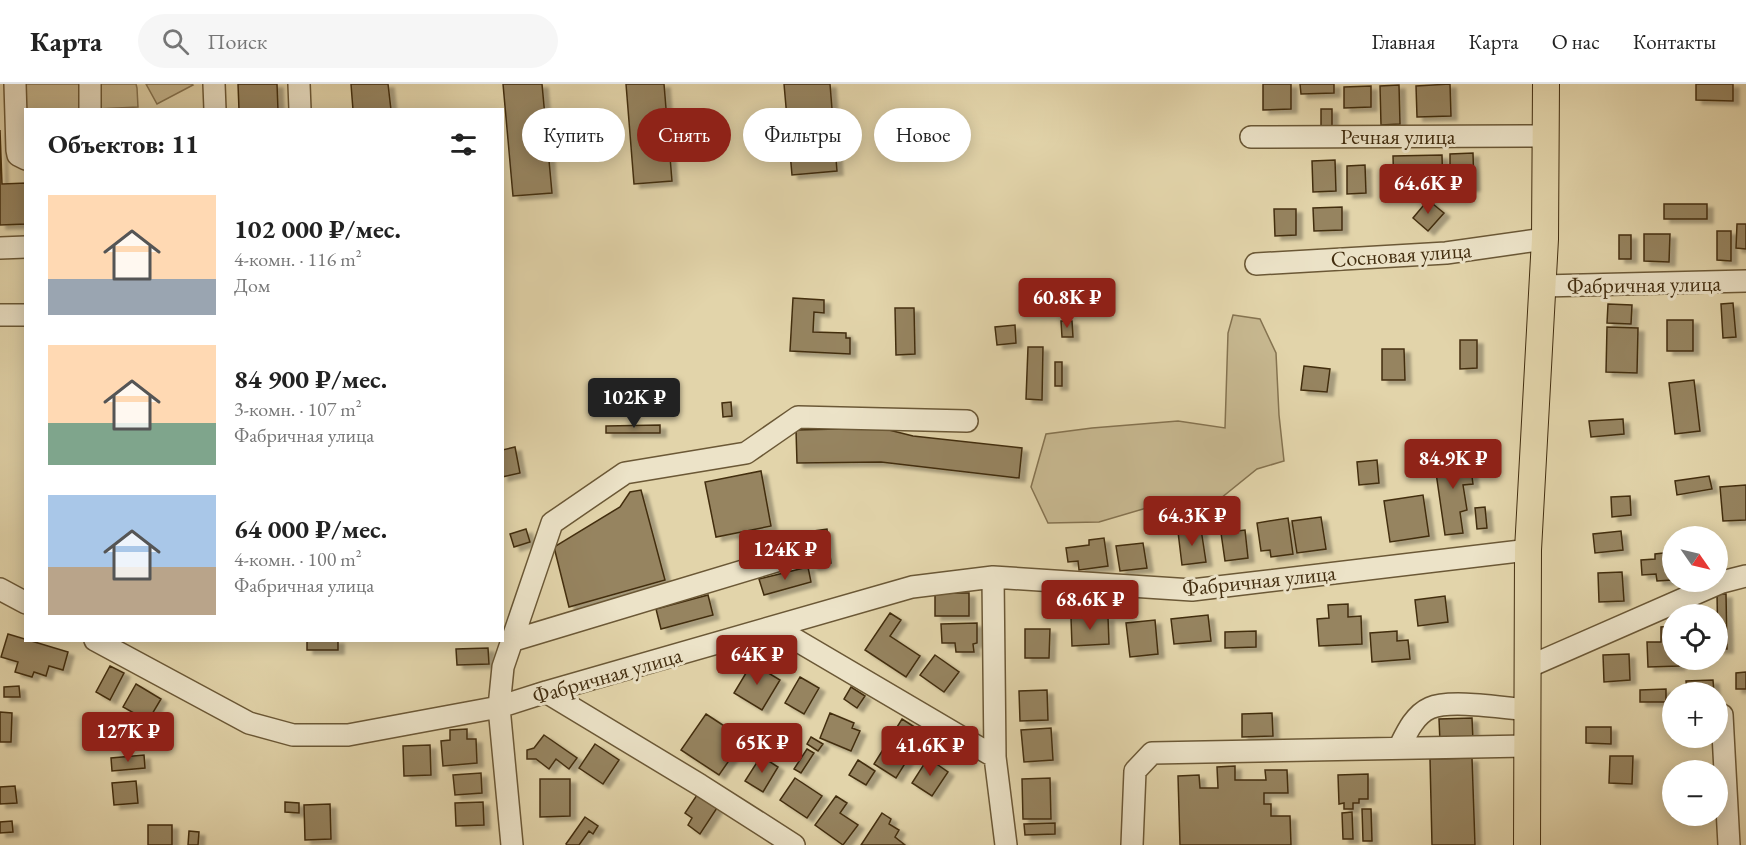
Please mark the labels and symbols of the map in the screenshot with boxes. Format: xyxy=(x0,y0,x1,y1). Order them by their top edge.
street label: Речная улица xyxy=(1340,122,1456,151)
pin: 64.6K ₽ xyxy=(1373,164,1483,215)
street label: Сосновая улица xyxy=(1330,235,1473,274)
street label: Фабричная улица xyxy=(1567,269,1722,300)
pin: 60.8K ₽ xyxy=(1012,278,1122,329)
pin: 102K ₽ xyxy=(585,378,683,429)
pin: 84.9K ₽ xyxy=(1398,439,1508,490)
pin: 64.3K ₽ xyxy=(1137,496,1247,547)
north arrow xyxy=(1662,526,1728,592)
pin: 124K ₽ xyxy=(736,530,834,581)
street label: Фабричная улица xyxy=(1181,558,1338,603)
pin: 68.6K ₽ xyxy=(1035,580,1145,631)
pin: 64K ₽ xyxy=(715,635,799,686)
street label: Фабричная улица xyxy=(529,640,686,711)
pin: 127K ₽ xyxy=(79,712,177,763)
pin: 65K ₽ xyxy=(720,723,804,774)
pin: 41.6K ₽ xyxy=(875,726,985,777)

